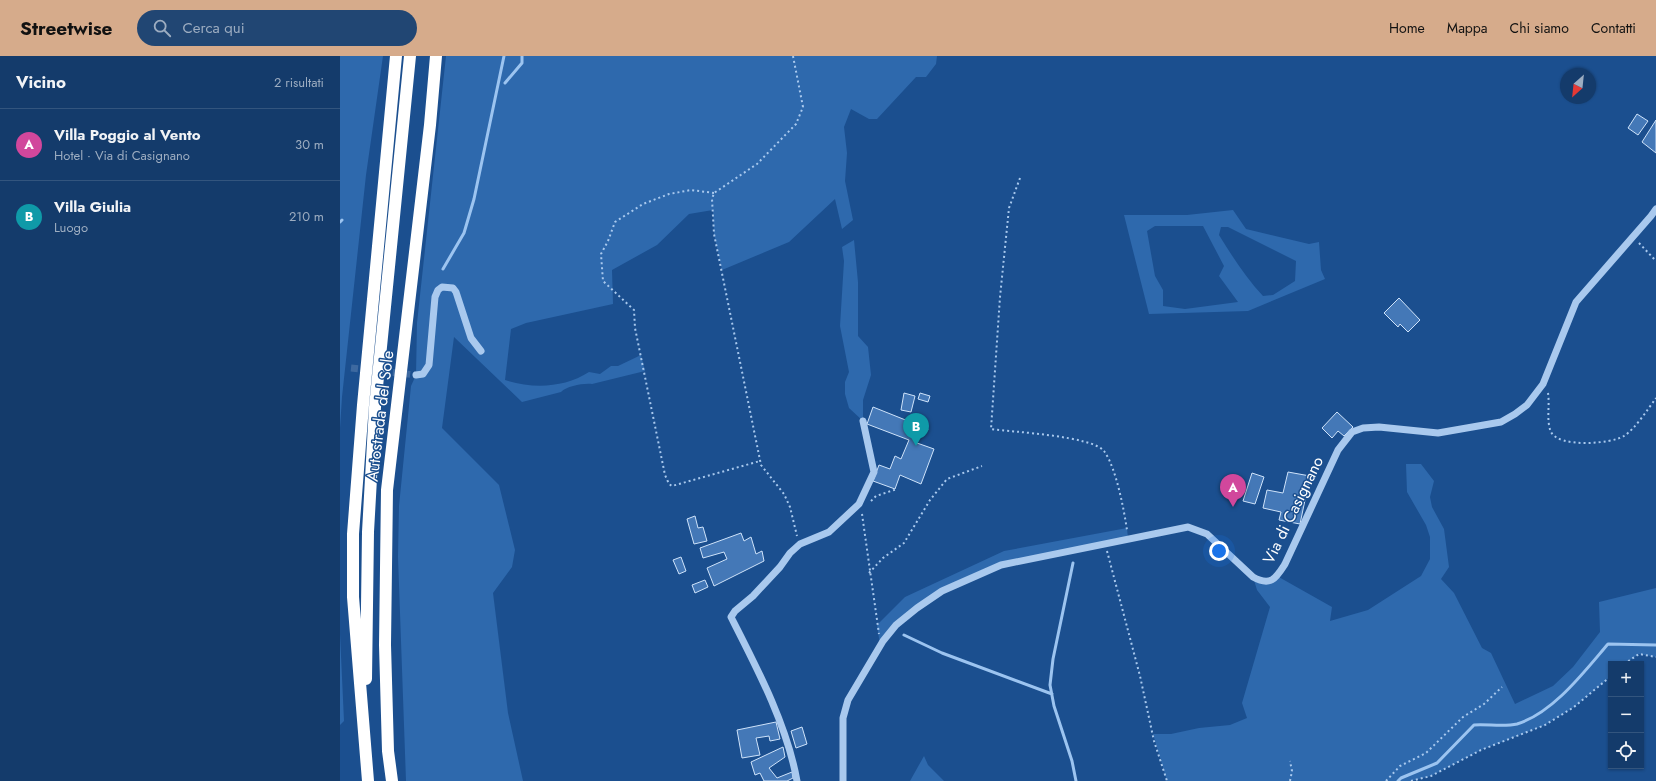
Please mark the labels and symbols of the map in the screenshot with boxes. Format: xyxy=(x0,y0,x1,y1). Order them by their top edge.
north arrow xyxy=(1560,68,1596,104)
street label: Autostrada del Sole xyxy=(361,349,399,483)
pin: B xyxy=(903,413,929,446)
street label: Via di Casignano xyxy=(1257,452,1329,568)
pin: A xyxy=(1220,474,1246,507)
your location xyxy=(1209,541,1229,561)

